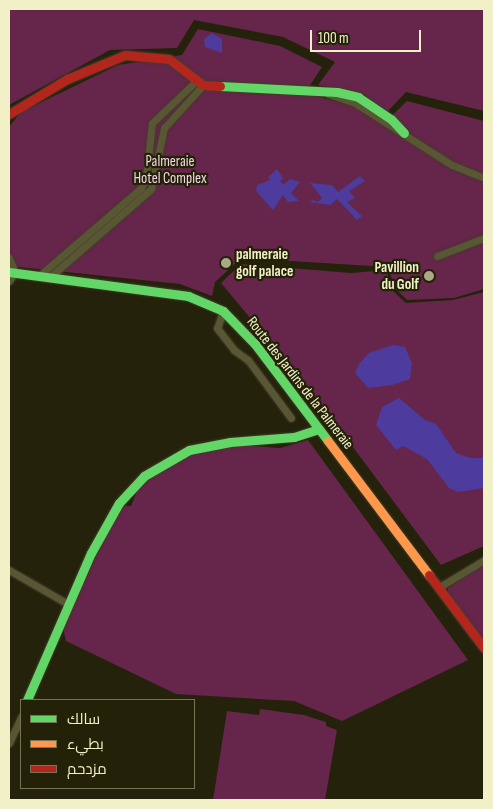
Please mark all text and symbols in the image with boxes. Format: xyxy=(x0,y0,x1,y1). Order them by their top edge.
scale bar xyxy=(313,20,424,52)
text: 100 m xyxy=(318,29,349,48)
park label: Palmeraie Hotel Complex xyxy=(133,152,207,187)
place label: palmeraie golf palace xyxy=(236,245,293,280)
marker: palmeraie golf palace xyxy=(220,257,232,269)
place label: Pavillion du Golf xyxy=(375,258,419,293)
marker: Pavillion du Golf xyxy=(423,270,435,282)
street label: Route des Jardins de la Palmeraie xyxy=(243,313,357,453)
legend xyxy=(20,699,195,789)
text: سالك xyxy=(67,710,100,729)
text: بطيء xyxy=(67,735,104,754)
text: مزدحم xyxy=(67,760,107,779)

